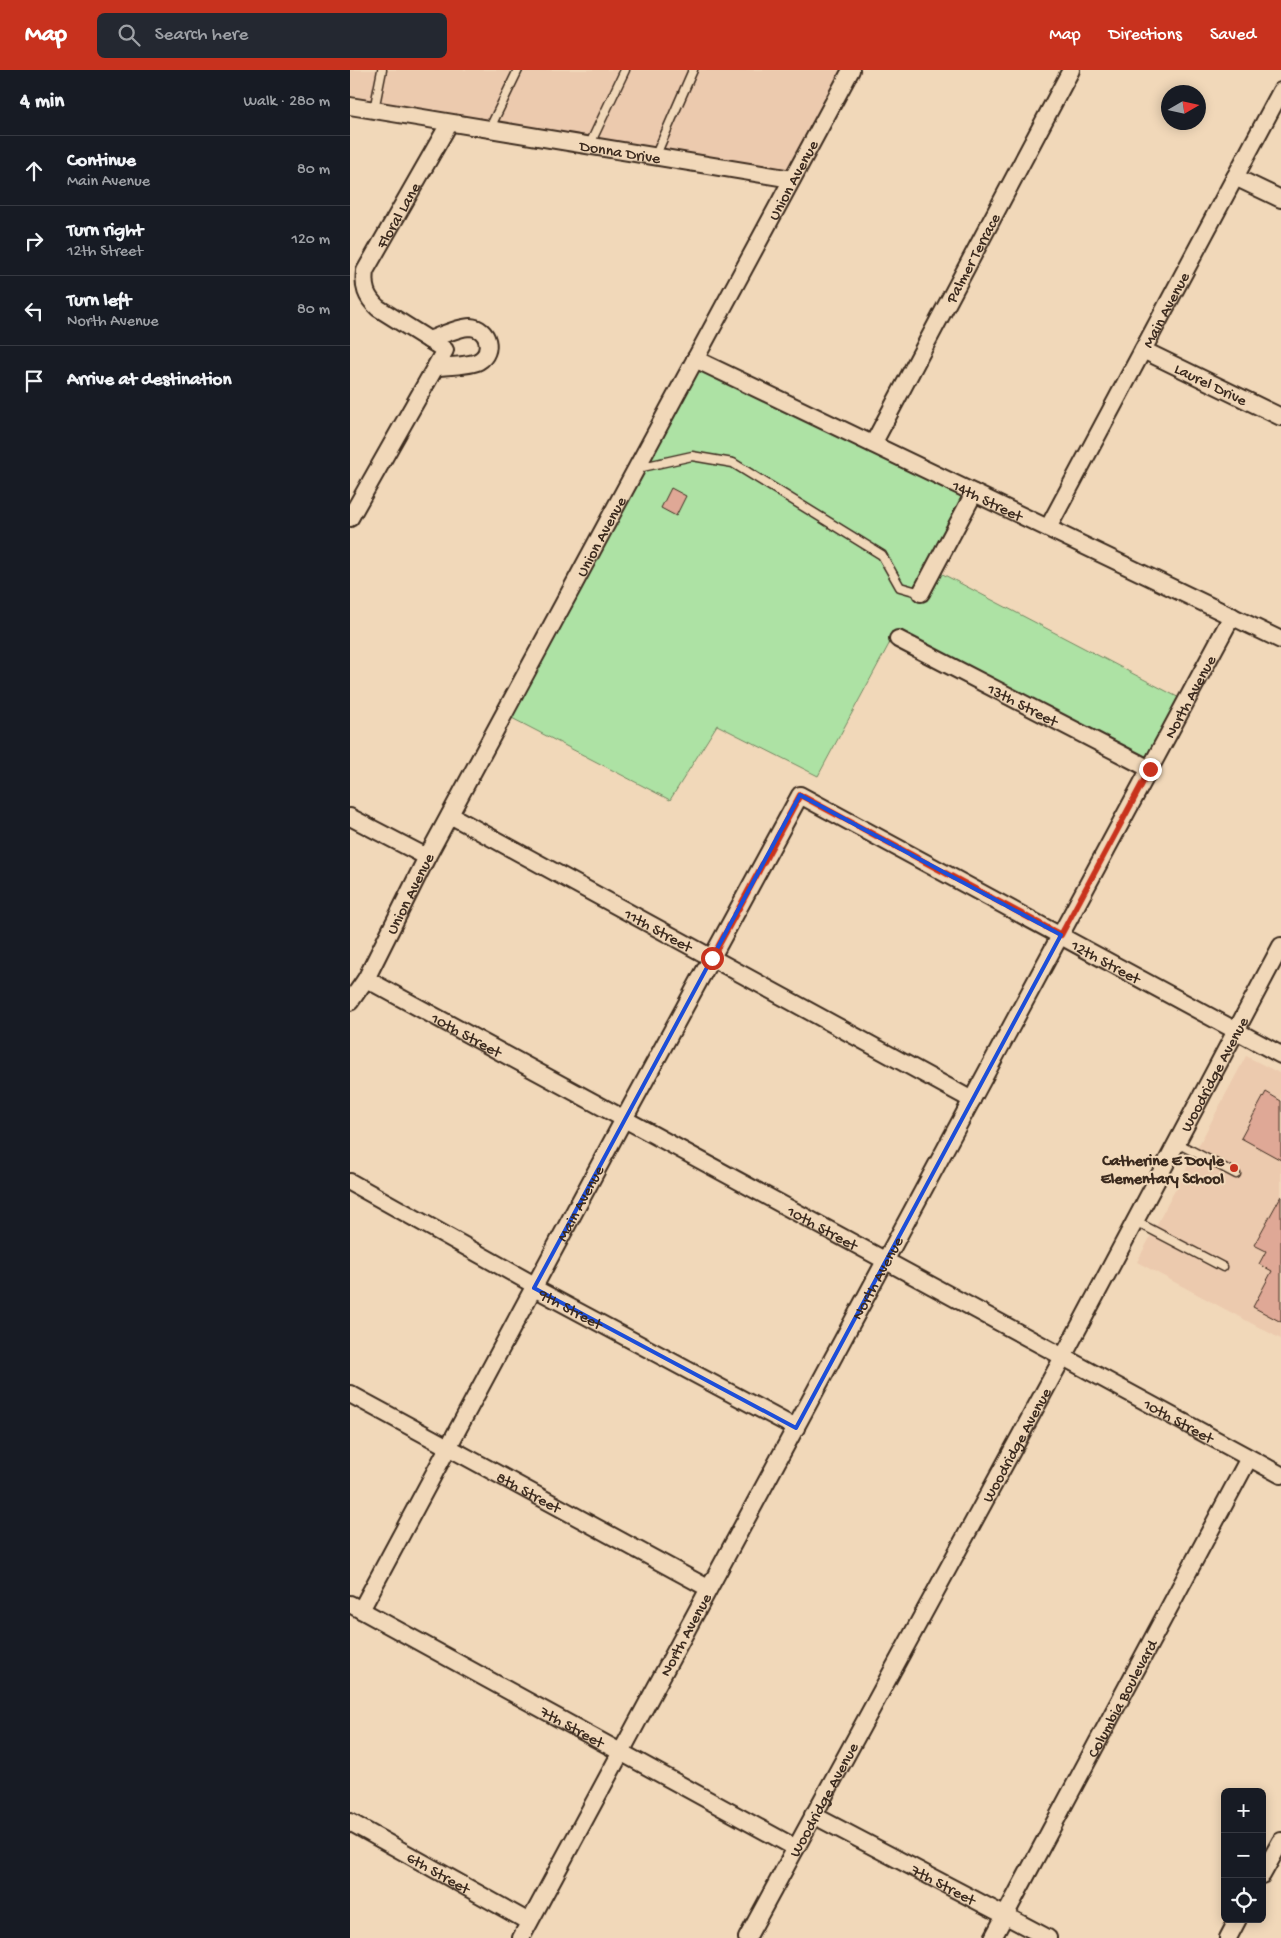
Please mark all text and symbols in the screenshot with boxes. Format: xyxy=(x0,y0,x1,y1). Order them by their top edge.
search box xyxy=(97,13,447,58)
text: Map xyxy=(25,21,67,50)
icon: search xyxy=(115,21,143,49)
text: Search here xyxy=(155,24,248,47)
text: Map xyxy=(1049,25,1081,46)
text: Directions xyxy=(1109,25,1182,46)
text: Saved xyxy=(1210,25,1256,46)
north arrow xyxy=(1161,85,1206,130)
text: 4 min xyxy=(20,90,64,115)
text: Walk · 280 m xyxy=(243,93,330,112)
street label: Union Avenue xyxy=(766,137,825,224)
street label: Donna Drive xyxy=(577,138,662,170)
text: Continue xyxy=(67,150,136,173)
icon: ahead xyxy=(20,157,48,185)
text: 80 m xyxy=(297,161,330,180)
text: Main Avenue xyxy=(67,173,150,192)
street label: Floral Lane xyxy=(373,180,427,254)
street label: Palmer Terrace xyxy=(943,210,1007,308)
text: Turn right xyxy=(67,220,143,243)
icon: right xyxy=(20,227,48,255)
text: 120 m xyxy=(291,231,330,250)
text: 12th Street xyxy=(67,243,143,262)
street label: Main Avenue xyxy=(1140,269,1196,352)
text: Turn left xyxy=(67,290,131,313)
icon: left xyxy=(20,297,48,325)
text: 80 m xyxy=(297,301,330,320)
text: North Avenue xyxy=(67,313,158,332)
street label: Laurel Drive xyxy=(1170,361,1250,412)
icon: arrive xyxy=(20,367,48,395)
text: Arrive at destination xyxy=(67,369,231,392)
street label: 14th Street xyxy=(947,477,1026,528)
street label: Union Avenue xyxy=(574,494,633,581)
street label: North Avenue xyxy=(1162,652,1222,743)
street label: 13th Street xyxy=(983,680,1061,733)
route end xyxy=(1139,758,1162,781)
street label: Union Avenue xyxy=(384,850,441,938)
street label: 11th Street xyxy=(619,905,696,959)
street label: 12th Street xyxy=(1066,937,1144,991)
route start xyxy=(701,947,724,970)
street label: 10th Street xyxy=(426,1010,505,1064)
street label: Woodridge Avenue xyxy=(1178,1014,1255,1136)
place label: Catherine E Doyle Elementary School xyxy=(1101,1153,1225,1190)
marker: Catherine E Doyle Elementary School xyxy=(1228,1162,1240,1174)
street label: Main Avenue xyxy=(554,1163,611,1245)
street label: 10th Street xyxy=(782,1203,861,1257)
street label: North Avenue xyxy=(849,1234,910,1324)
street label: 9th Street xyxy=(533,1286,606,1336)
street label: Woodridge Avenue xyxy=(980,1385,1058,1506)
street label: 10th Street xyxy=(1138,1396,1217,1450)
street label: 8th Street xyxy=(492,1469,564,1520)
street label: North Avenue xyxy=(657,1590,718,1681)
street label: Columbia Boulevard xyxy=(1085,1636,1164,1762)
street label: 7th Street xyxy=(535,1703,608,1755)
street label: Woodridge Avenue xyxy=(787,1740,865,1861)
map controls xyxy=(1221,1788,1266,1923)
button: + xyxy=(1221,1788,1266,1833)
button: − xyxy=(1221,1833,1266,1878)
street label: 6th Street xyxy=(402,1850,474,1901)
street label: 7th Street xyxy=(906,1862,979,1912)
button: locate xyxy=(1221,1878,1266,1923)

